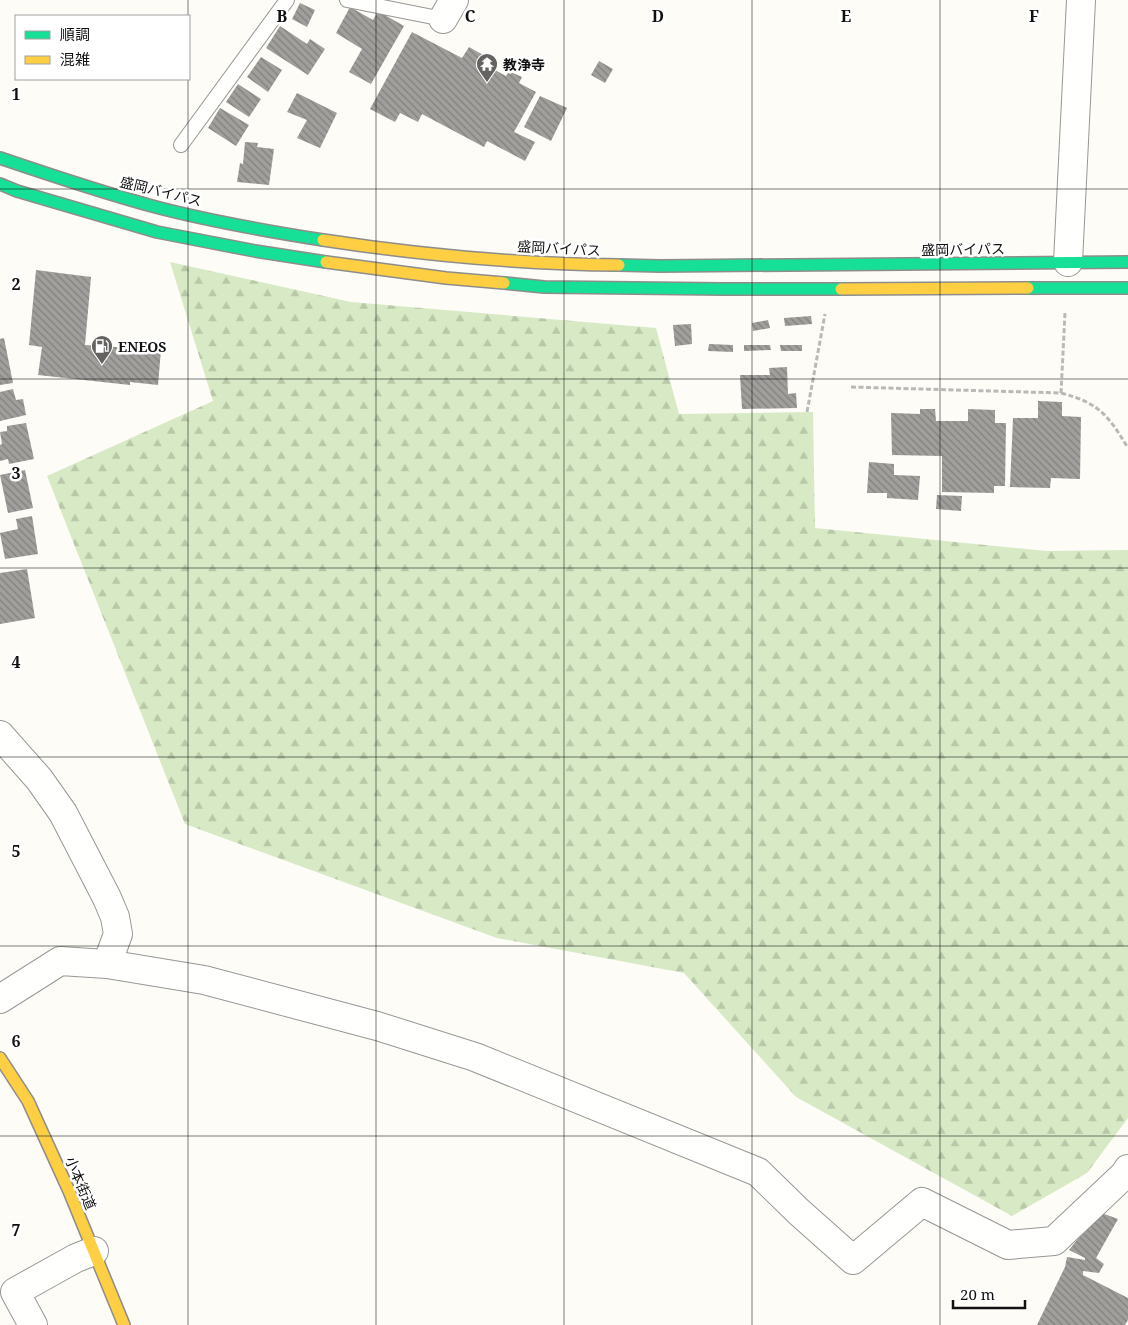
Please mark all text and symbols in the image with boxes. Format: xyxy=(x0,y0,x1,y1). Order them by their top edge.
text: B xyxy=(277,5,288,27)
text: C xyxy=(465,5,476,27)
text: D xyxy=(652,5,664,27)
text: E xyxy=(841,5,851,27)
text: F xyxy=(1029,5,1039,27)
legend xyxy=(15,15,190,80)
text: 順調 xyxy=(60,24,90,44)
text: 混雑 xyxy=(60,49,90,69)
temple icon: 教浄寺 xyxy=(475,52,499,83)
place label: 教浄寺 xyxy=(503,55,545,74)
text: 1 xyxy=(11,83,21,105)
street label: 盛岡バイパス xyxy=(118,172,204,210)
street label: 盛岡バイパス xyxy=(517,236,601,260)
street label: 盛岡バイパス xyxy=(921,239,1005,259)
text: 2 xyxy=(11,273,21,295)
fuel station icon: ENEOS xyxy=(90,334,114,365)
place label: ENEOS xyxy=(118,337,166,356)
text: 3 xyxy=(11,462,21,484)
text: 4 xyxy=(11,651,21,673)
text: 5 xyxy=(11,840,21,862)
text: 6 xyxy=(11,1030,21,1052)
street label: 小本街道 xyxy=(61,1154,101,1212)
text: 7 xyxy=(11,1219,21,1241)
scale bar xyxy=(953,1278,1026,1310)
text: 20 m xyxy=(960,1284,995,1304)

